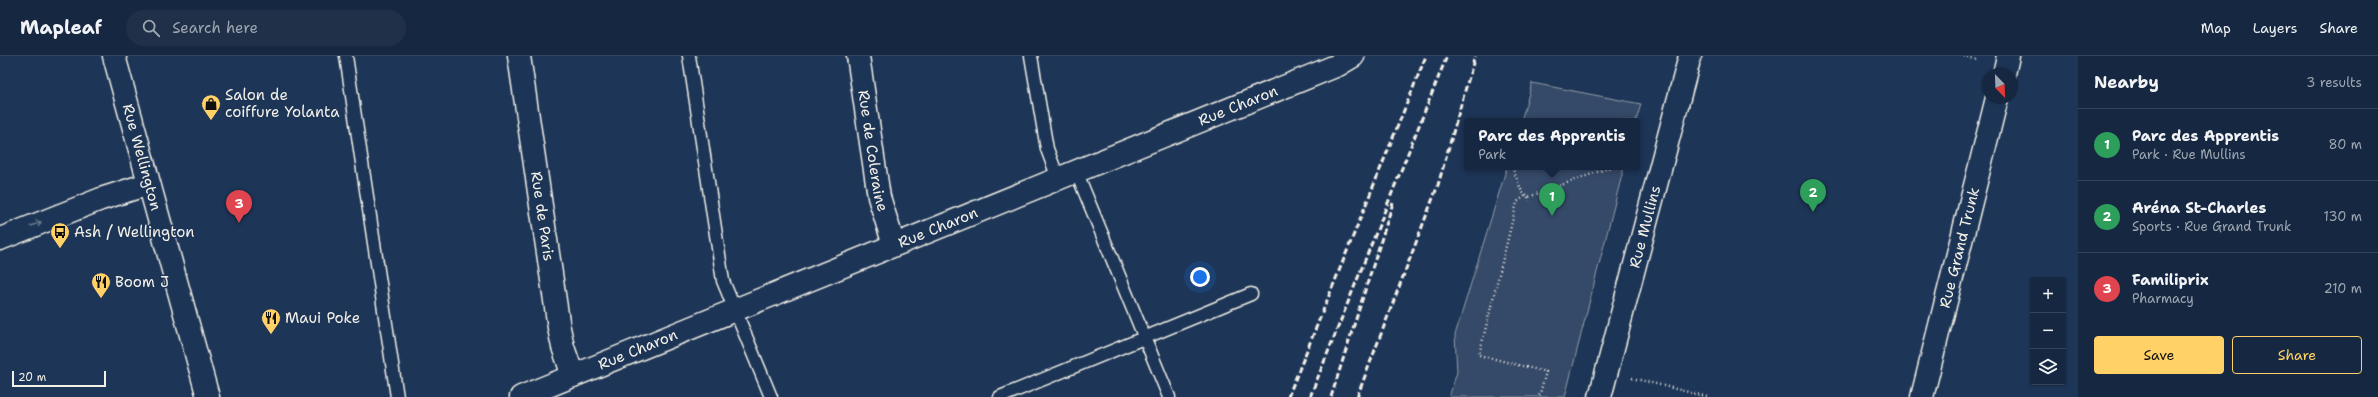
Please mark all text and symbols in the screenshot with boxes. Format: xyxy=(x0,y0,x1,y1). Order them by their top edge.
search box xyxy=(126,10,406,46)
text: Mapleaf xyxy=(20,15,102,40)
icon: search xyxy=(140,17,162,39)
text: Search here xyxy=(172,18,258,38)
text: Map xyxy=(2201,19,2231,37)
text: Layers xyxy=(2253,19,2297,37)
text: Share xyxy=(2319,19,2358,37)
north arrow xyxy=(1982,68,2018,104)
text: Nearby xyxy=(2094,71,2159,93)
text: 3 results xyxy=(2306,74,2362,91)
street label: Rue Charon xyxy=(1195,81,1281,131)
place label: Salon de coiffure Yolanta xyxy=(225,85,340,122)
street label: Rue de Coleraine xyxy=(853,89,893,214)
shop icon: Salon de coiffure Yolanta xyxy=(200,93,222,121)
street label: Rue Wellington xyxy=(118,102,166,213)
popup xyxy=(1464,118,1640,170)
text: Parc des Apprentis xyxy=(1478,126,1626,146)
text: Parc des Apprentis xyxy=(2132,126,2279,146)
text: 1 xyxy=(2104,136,2110,153)
text: 80 m xyxy=(2328,136,2362,153)
text: Park xyxy=(1478,146,1506,163)
text: Park · Rue Mullins xyxy=(2132,146,2246,163)
street label: Rue de Paris xyxy=(526,170,559,262)
pin: 2 xyxy=(1800,179,1826,212)
pin: 1 xyxy=(1539,183,1565,216)
street label: Rue Mullins xyxy=(1624,183,1665,270)
street label: Rue Grand Trunk xyxy=(1935,185,1984,310)
pin: 3 xyxy=(226,190,252,223)
text: Aréna St-Charles xyxy=(2132,198,2266,218)
street label: Rue Charon xyxy=(895,202,981,253)
text: 2 xyxy=(2102,208,2112,225)
text: 130 m xyxy=(2324,208,2362,225)
text: Sports · Rue Grand Trunk xyxy=(2132,218,2292,235)
one-way arrow xyxy=(30,220,42,228)
bus stop icon: Ash / Wellington xyxy=(49,221,71,249)
place label: Ash / Wellington xyxy=(74,222,195,242)
your location xyxy=(1190,267,1210,287)
text: Familiprix xyxy=(2132,270,2209,290)
restaurant icon: Boom J xyxy=(90,271,112,299)
place label: Boom J xyxy=(115,272,169,292)
map controls xyxy=(2030,277,2066,385)
button: + xyxy=(2030,277,2066,313)
text: 3 xyxy=(2102,280,2112,297)
text: 210 m xyxy=(2324,280,2362,297)
text: Pharmacy xyxy=(2132,290,2194,307)
restaurant icon: Maui Poke xyxy=(260,307,282,335)
place label: Maui Poke xyxy=(285,308,360,328)
button: − xyxy=(2030,313,2066,349)
street label: Rue Charon xyxy=(595,324,680,375)
button: Save xyxy=(2094,336,2224,374)
button: Share xyxy=(2232,336,2362,374)
button: layers xyxy=(2030,349,2066,385)
scale bar xyxy=(12,369,106,388)
text: 20 m xyxy=(18,370,46,385)

